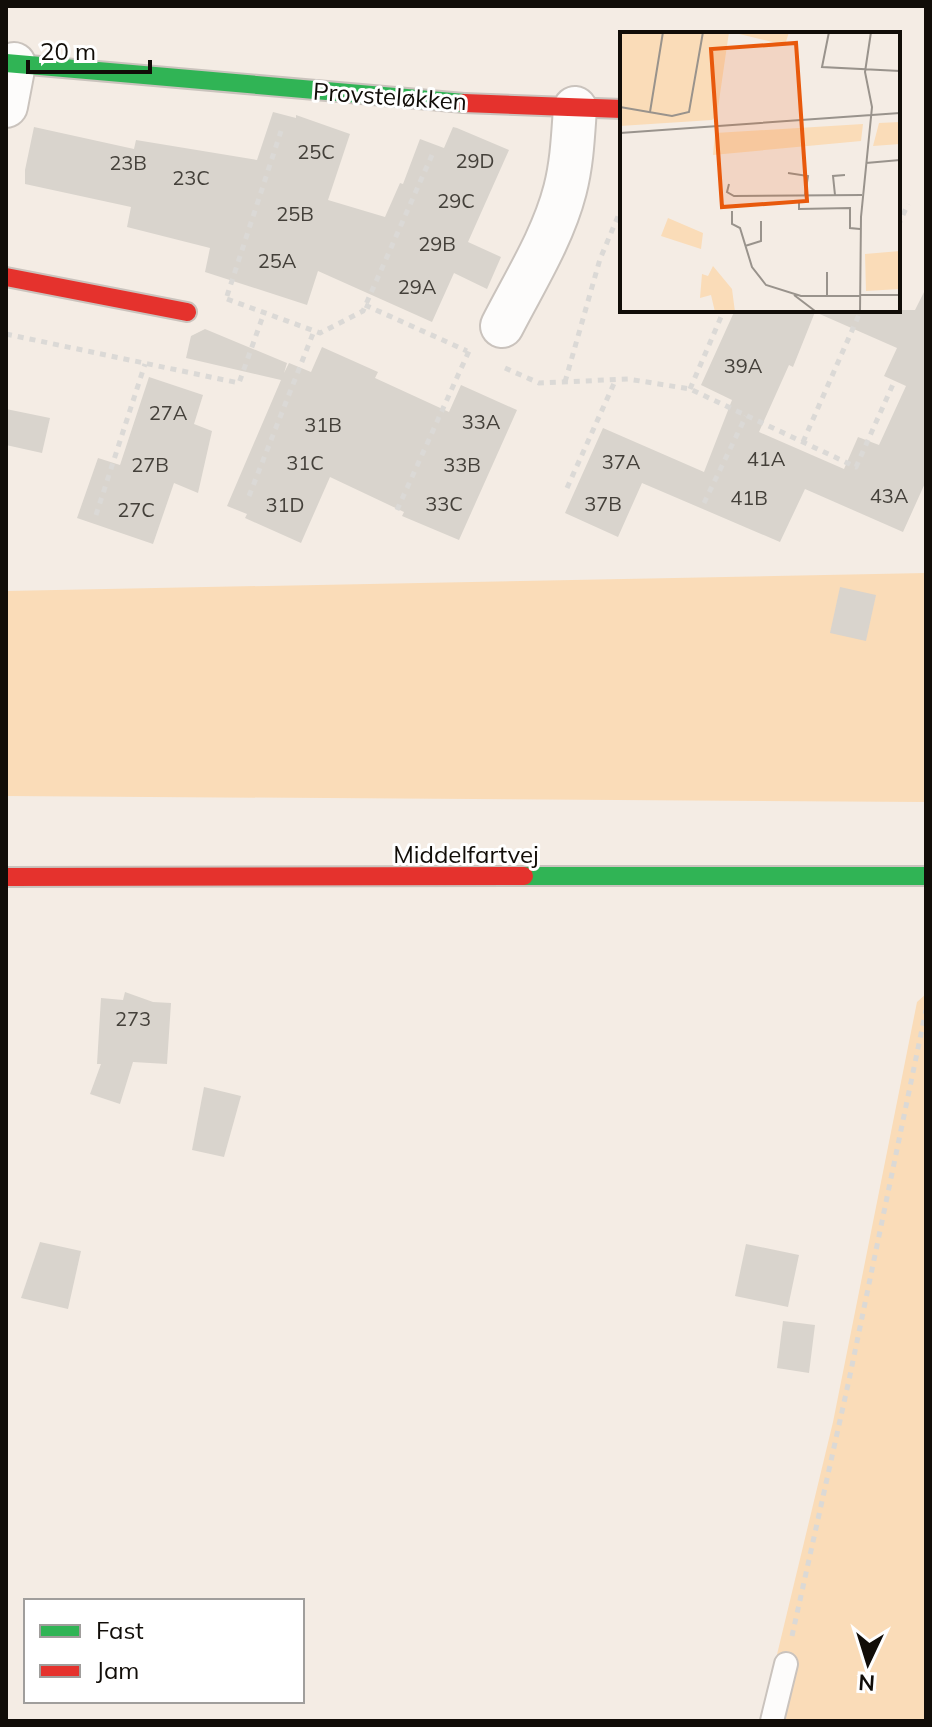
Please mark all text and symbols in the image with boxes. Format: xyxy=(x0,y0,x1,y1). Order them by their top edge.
scale bar xyxy=(28,24,150,74)
inset map xyxy=(620,32,900,312)
text: 20 m xyxy=(40,36,96,66)
street label: Provsteløkken xyxy=(312,76,468,116)
house number: 25C xyxy=(297,139,335,164)
house number: 29D xyxy=(456,148,494,173)
house number: 23B xyxy=(109,150,147,175)
house number: 23C xyxy=(172,165,210,190)
house number: 29C xyxy=(437,188,475,213)
house number: 25B xyxy=(276,201,314,226)
house number: 29B xyxy=(418,231,456,256)
house number: 25A xyxy=(258,248,297,273)
house number: 29A xyxy=(398,274,437,299)
house number: 39A xyxy=(724,353,763,378)
house number: 27A xyxy=(149,400,188,425)
house number: 33A xyxy=(462,409,501,434)
house number: 31B xyxy=(304,412,342,437)
house number: 41A xyxy=(747,446,786,471)
house number: 37A xyxy=(602,449,641,474)
house number: 31C xyxy=(286,450,324,475)
house number: 27B xyxy=(131,452,169,477)
house number: 33B xyxy=(443,452,481,477)
house number: 43A xyxy=(870,483,909,508)
house number: 41B xyxy=(730,485,768,510)
house number: 33C xyxy=(425,491,463,516)
house number: 37B xyxy=(584,491,622,516)
house number: 31D xyxy=(266,492,304,517)
house number: 27C xyxy=(117,497,155,522)
street label: Middelfartvej xyxy=(393,839,539,869)
house number: 273 xyxy=(115,1006,151,1031)
legend xyxy=(24,1599,304,1703)
text: Fast xyxy=(96,1615,144,1645)
north arrow xyxy=(828,1623,908,1703)
text: Jam xyxy=(96,1655,139,1685)
text: N xyxy=(857,1668,876,1697)

